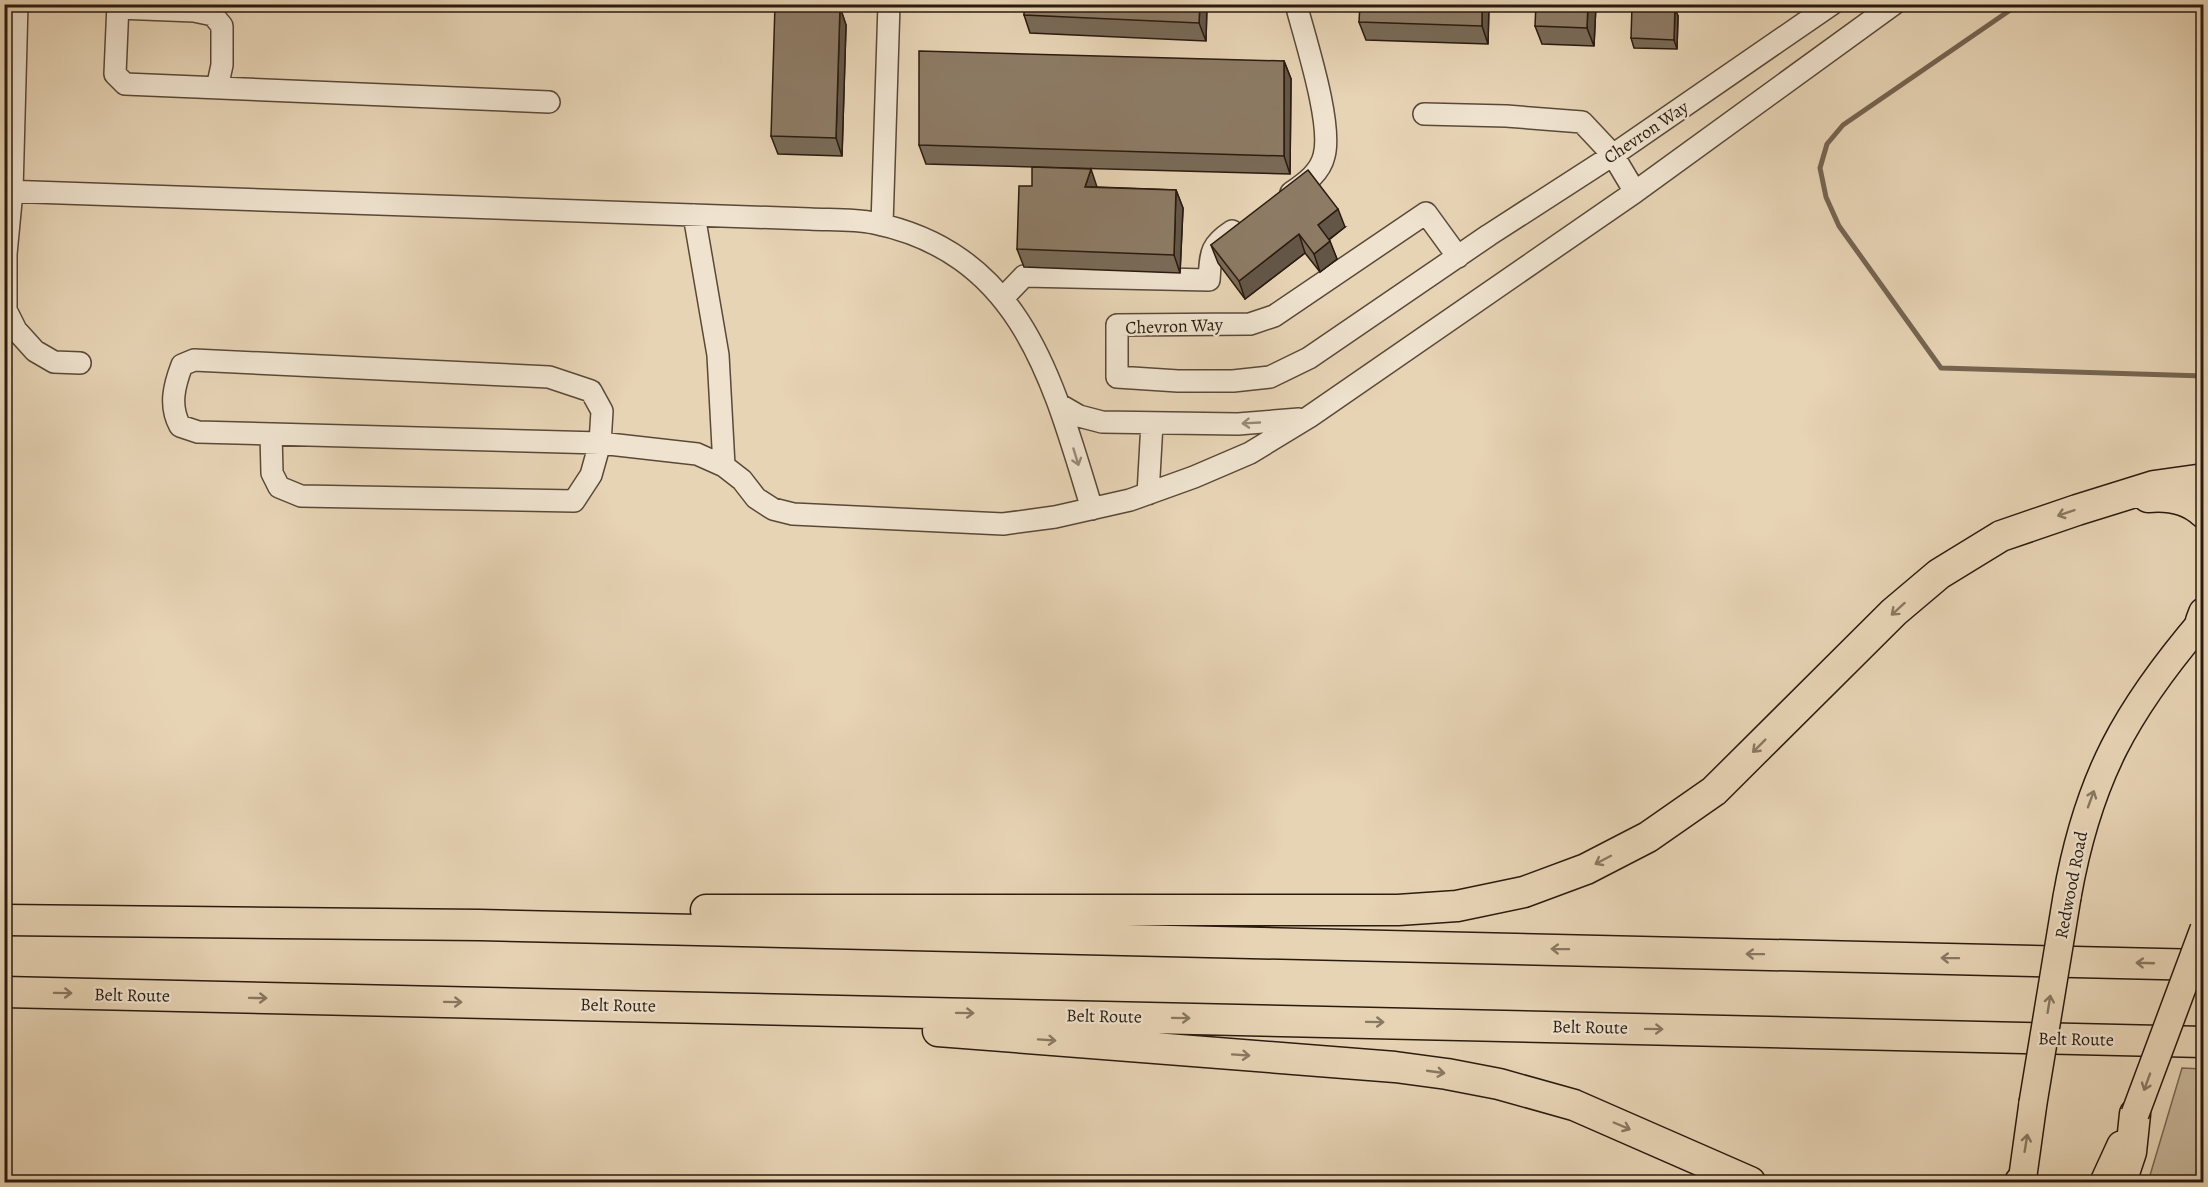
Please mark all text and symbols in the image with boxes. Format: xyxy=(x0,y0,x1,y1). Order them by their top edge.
street label: Chevron Way xyxy=(1599,94,1694,169)
street label: Chevron Way xyxy=(1125,312,1224,340)
one-way arrow xyxy=(1241,418,1261,429)
one-way arrow xyxy=(1071,447,1082,466)
one-way arrow xyxy=(2057,509,2076,520)
one-way arrow xyxy=(1891,602,1906,616)
one-way arrow xyxy=(1752,739,1767,753)
one-way arrow xyxy=(2086,790,2097,809)
street label: Redwood Road xyxy=(2049,829,2093,941)
one-way arrow xyxy=(1594,855,1612,867)
one-way arrow xyxy=(1551,944,1571,955)
one-way arrow xyxy=(1746,948,1766,960)
one-way arrow xyxy=(1941,953,1961,964)
one-way arrow xyxy=(2136,957,2156,969)
street label: Belt Route xyxy=(94,982,170,1008)
one-way arrow xyxy=(52,988,72,999)
one-way arrow xyxy=(247,992,267,1003)
street label: Belt Route xyxy=(580,992,656,1018)
one-way arrow xyxy=(2044,995,2055,1014)
one-way arrow xyxy=(442,996,462,1008)
street label: Belt Route xyxy=(1066,1003,1142,1029)
one-way arrow xyxy=(954,1007,974,1019)
one-way arrow xyxy=(1170,1012,1190,1024)
street label: Belt Route xyxy=(1552,1014,1628,1040)
one-way arrow xyxy=(1365,1016,1385,1028)
one-way arrow xyxy=(1644,1023,1664,1034)
street label: Belt Route xyxy=(2038,1026,2114,1052)
one-way arrow xyxy=(1036,1035,1056,1046)
one-way arrow xyxy=(1231,1050,1251,1061)
one-way arrow xyxy=(1425,1067,1445,1078)
one-way arrow xyxy=(2140,1072,2151,1091)
one-way arrow xyxy=(1613,1120,1631,1132)
one-way arrow xyxy=(2021,1133,2032,1153)

